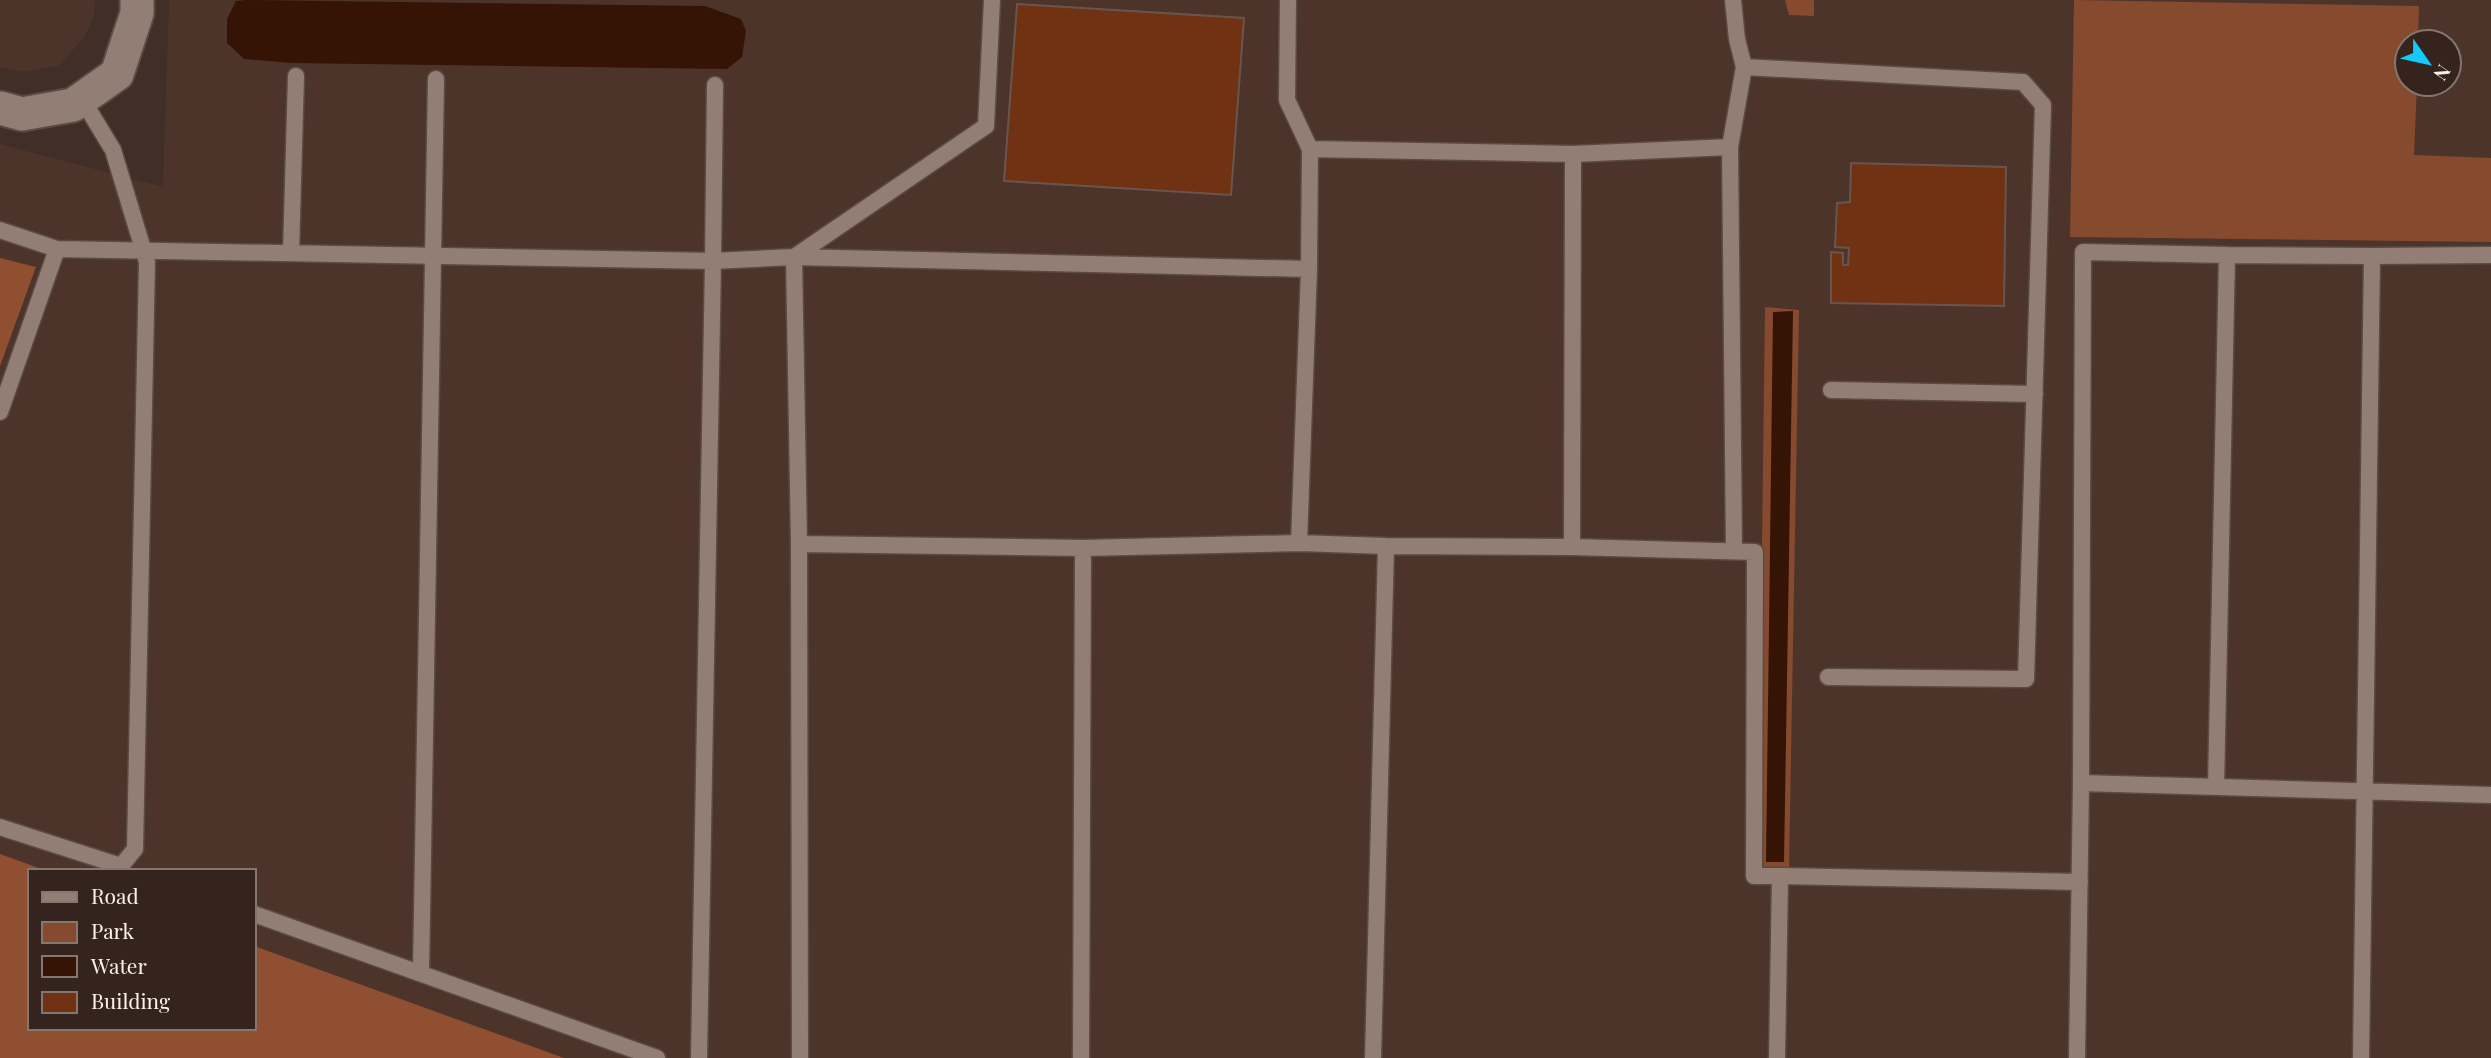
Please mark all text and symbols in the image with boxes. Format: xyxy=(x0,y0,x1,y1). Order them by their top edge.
north arrow xyxy=(2393,28,2463,98)
text: N xyxy=(2428,60,2458,86)
legend xyxy=(28,869,256,1030)
text: Road xyxy=(91,881,139,909)
text: Park xyxy=(91,916,135,944)
text: Water xyxy=(90,951,147,979)
text: Building xyxy=(91,986,170,1014)

